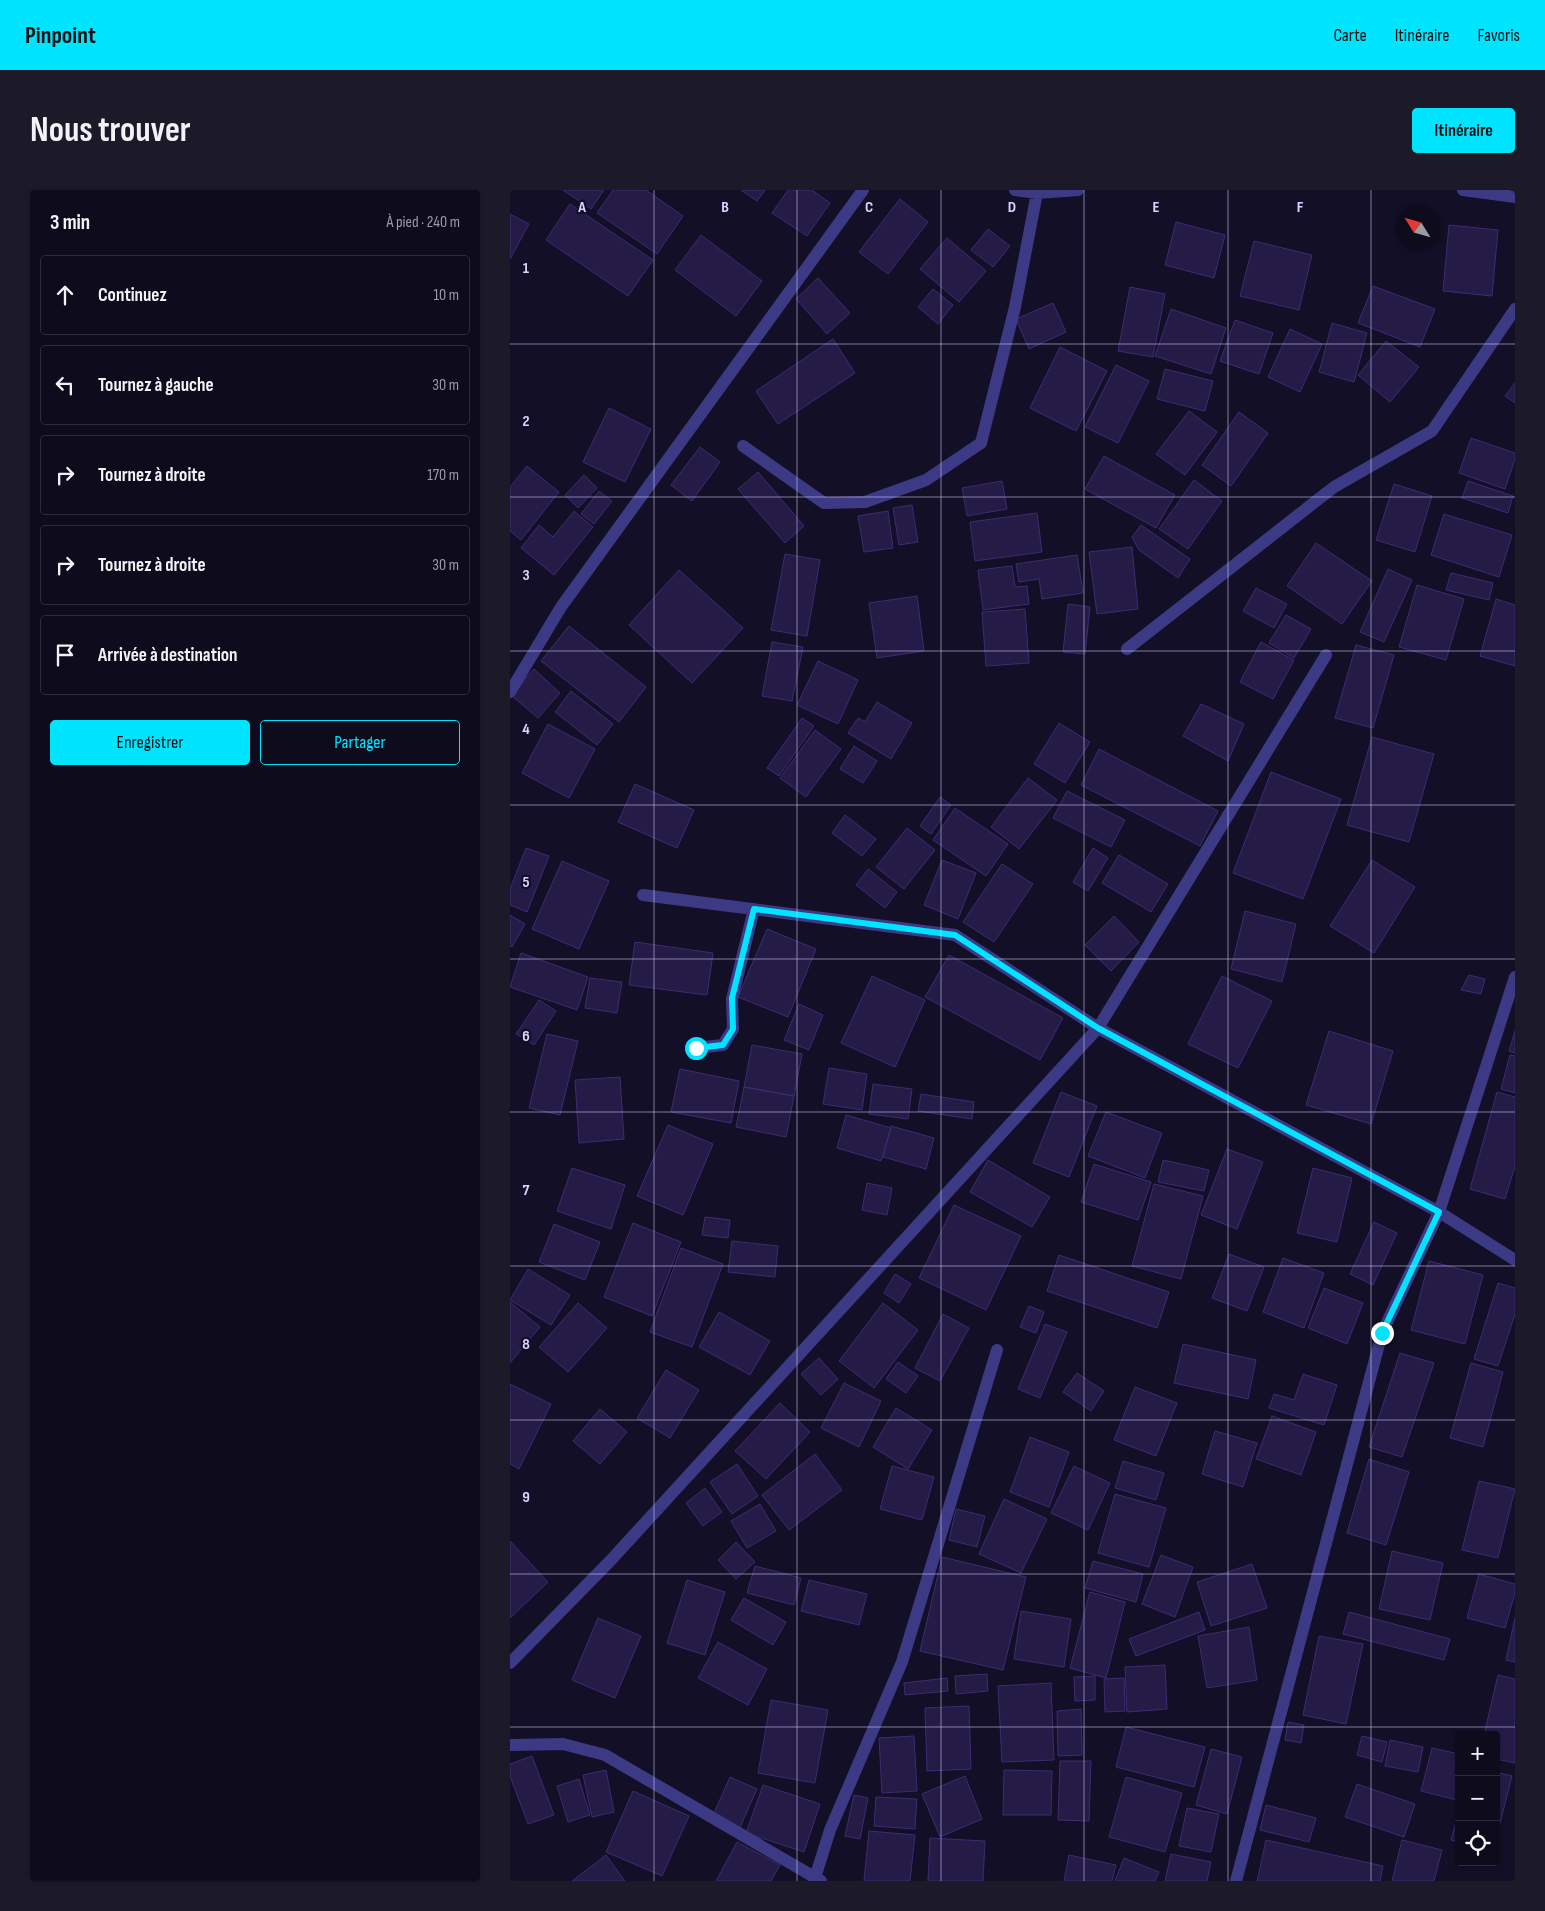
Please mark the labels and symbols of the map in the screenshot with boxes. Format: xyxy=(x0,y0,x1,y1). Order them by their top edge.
text: A xyxy=(577,198,586,217)
text: B xyxy=(721,198,729,217)
text: C xyxy=(865,198,873,217)
text: D xyxy=(1008,198,1016,217)
text: E xyxy=(1153,198,1160,217)
text: F xyxy=(1297,198,1304,217)
north arrow xyxy=(1395,205,1440,250)
text: 1 xyxy=(523,259,530,278)
text: 2 xyxy=(522,412,530,431)
text: 3 xyxy=(522,566,530,585)
text: 4 xyxy=(522,720,530,739)
text: 5 xyxy=(522,873,530,892)
text: 6 xyxy=(522,1027,530,1046)
route start xyxy=(685,1037,708,1060)
text: 7 xyxy=(523,1181,530,1200)
route end xyxy=(1371,1322,1394,1345)
text: 8 xyxy=(522,1335,530,1354)
text: 9 xyxy=(522,1488,530,1507)

